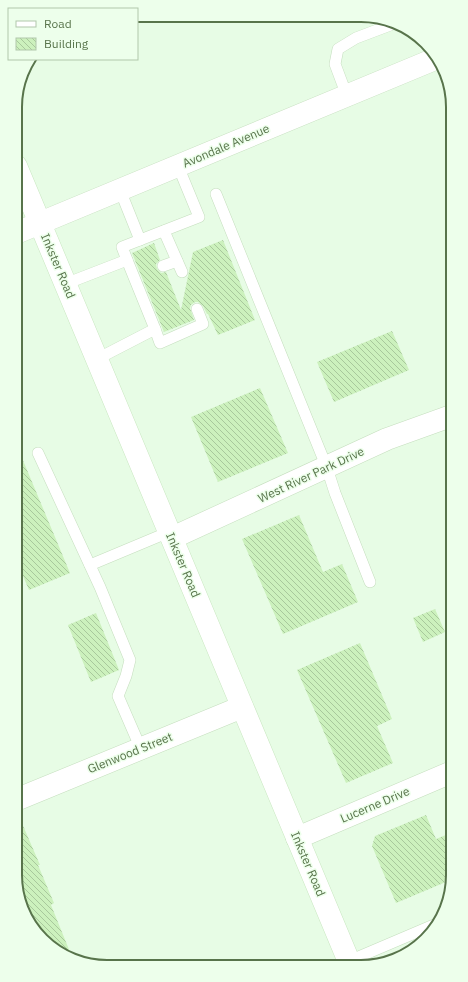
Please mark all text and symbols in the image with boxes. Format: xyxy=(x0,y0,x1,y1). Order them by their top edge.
legend xyxy=(8,8,138,60)
text: Road xyxy=(44,16,72,31)
text: Building xyxy=(44,36,89,51)
street label: Avondale Avenue xyxy=(180,120,272,171)
street label: Inkster Road xyxy=(38,231,79,301)
street label: West River Park Drive xyxy=(255,443,367,506)
street label: Inkster Road xyxy=(163,530,204,600)
street label: Glenwood Street xyxy=(85,729,174,776)
street label: Lucerne Drive xyxy=(338,783,412,826)
street label: Inkster Road xyxy=(288,829,329,899)

